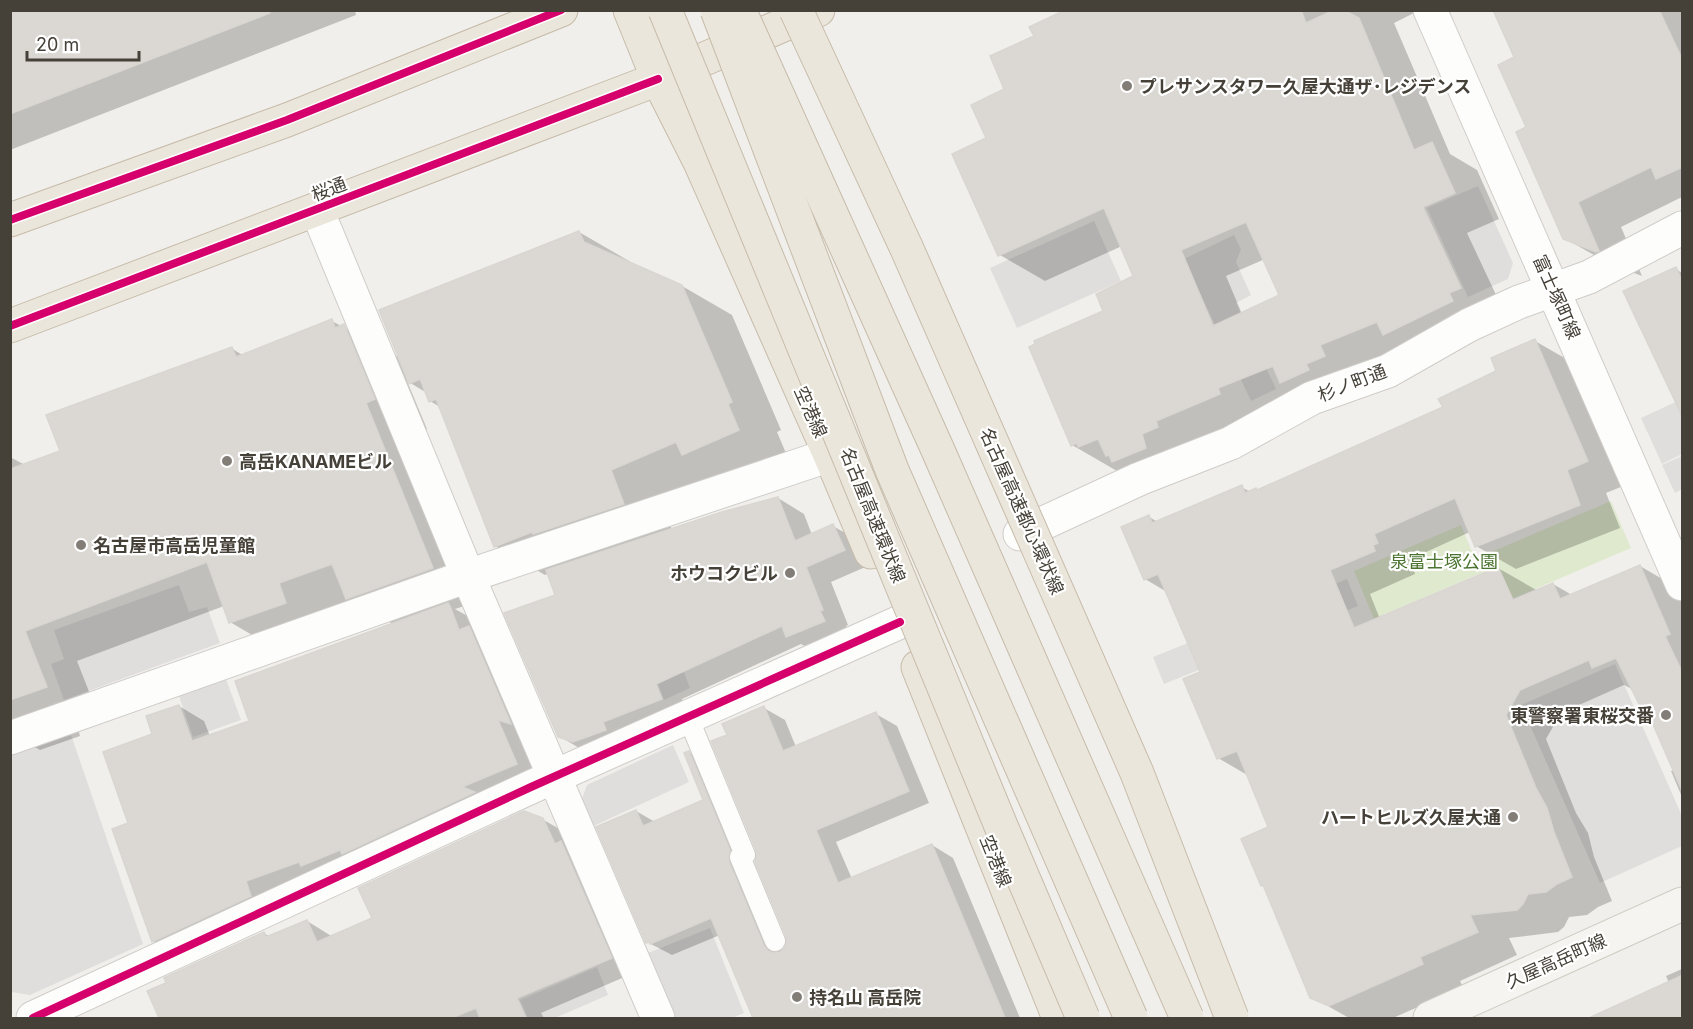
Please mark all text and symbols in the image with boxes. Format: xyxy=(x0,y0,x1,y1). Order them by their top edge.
scale bar xyxy=(27,24,140,62)
text: 20 m xyxy=(36,34,79,55)
place label: プレサンスタワー久屋大通ザ･レジデンス xyxy=(1139,76,1471,97)
marker: プレサンスタワー久屋大通ザ･レジデンス xyxy=(1120,79,1134,93)
street label: 桜通 xyxy=(308,173,350,205)
street label: 富士塚町線 xyxy=(1529,252,1585,342)
street label: 杉ノ町通 xyxy=(1315,360,1389,406)
street label: 空港線 xyxy=(790,383,832,441)
street label: 名古屋高速都心環状線 xyxy=(976,425,1068,597)
street label: 名古屋高速環状線 xyxy=(836,444,910,586)
place label: 高岳KANAMEビル xyxy=(239,451,392,472)
marker: 高岳KANAMEビル xyxy=(220,454,234,468)
place label: 名古屋市高岳児童館 xyxy=(93,535,255,556)
marker: 名古屋市高岳児童館 xyxy=(74,538,88,552)
park label: 泉富士塚公園 xyxy=(1390,551,1498,572)
place label: ホウコクビル xyxy=(670,563,778,584)
marker: ホウコクビル xyxy=(783,566,797,580)
place label: 東警察署東桜交番 xyxy=(1510,705,1654,726)
marker: 東警察署東桜交番 xyxy=(1659,708,1673,722)
place label: ハートヒルズ久屋大通 xyxy=(1321,807,1501,828)
marker: ハートヒルズ久屋大通 xyxy=(1506,810,1520,824)
street label: 空港線 xyxy=(976,832,1016,890)
street label: 久屋高岳町線 xyxy=(1502,929,1610,993)
place label: 持名山 高岳院 xyxy=(809,987,921,1008)
marker: 持名山 高岳院 xyxy=(790,990,804,1004)

